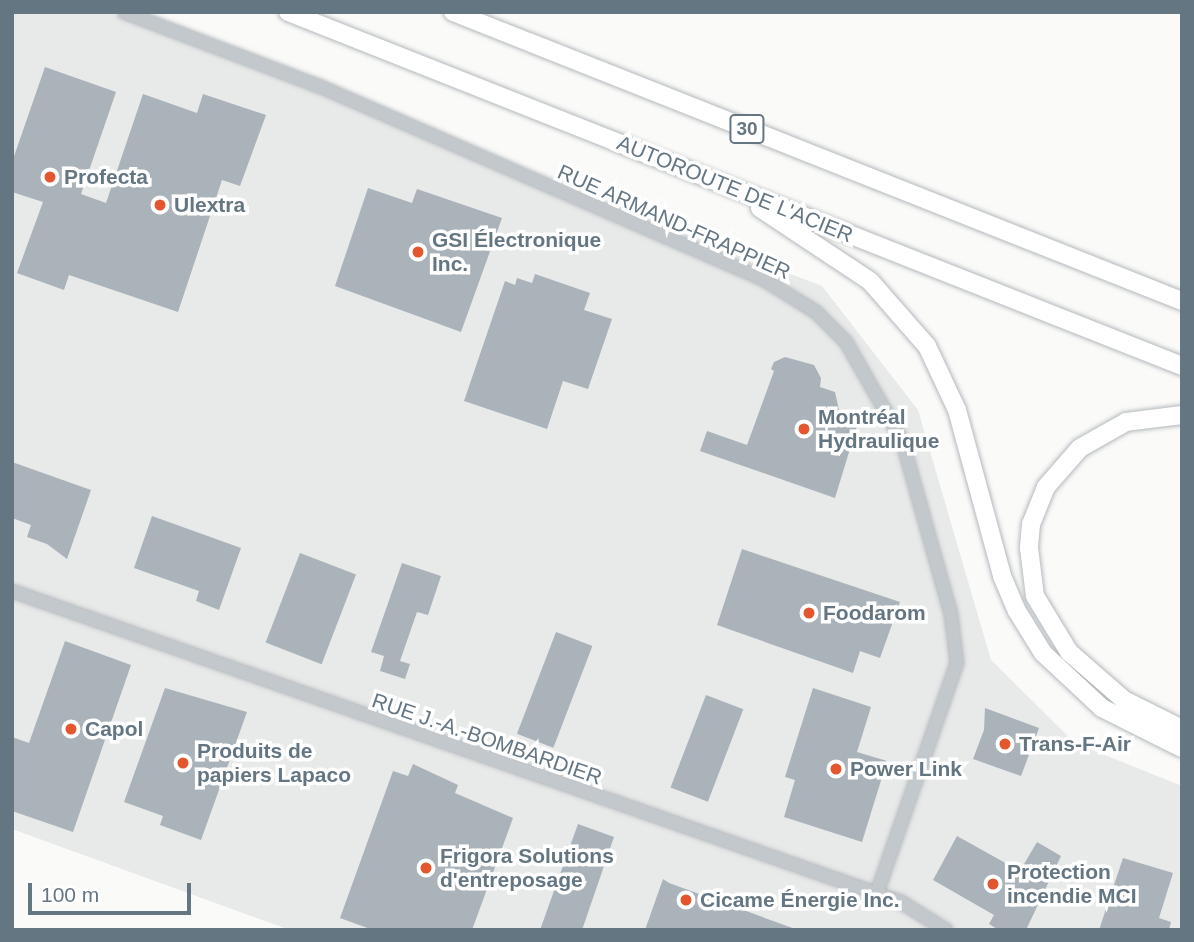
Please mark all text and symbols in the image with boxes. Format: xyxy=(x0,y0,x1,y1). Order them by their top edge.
road number: 30 xyxy=(728,113,766,144)
street label: AUTOROUTE DE L'ACIER xyxy=(613,130,857,248)
street label: RUE ARMAND-FRAPPIER xyxy=(553,159,795,285)
place label: Profecta xyxy=(64,164,148,190)
marker: Profecta xyxy=(42,169,58,185)
place label: Ulextra xyxy=(174,192,245,218)
marker: Ulextra xyxy=(152,197,168,213)
place label: GSI Électronique Inc. xyxy=(432,227,601,277)
marker: GSI Électronique Inc. xyxy=(410,244,426,260)
place label: Montréal Hydraulique xyxy=(818,404,939,454)
marker: Montréal Hydraulique xyxy=(796,421,812,437)
place label: Foodarom xyxy=(823,600,926,626)
marker: Foodarom xyxy=(801,605,817,621)
street label: RUE J.-A.-BOMBARDIER xyxy=(369,688,605,790)
place label: Capol xyxy=(85,716,143,742)
marker: Capol xyxy=(63,721,79,737)
place label: Trans-F-Air xyxy=(1019,731,1131,757)
marker: Trans-F-Air xyxy=(997,736,1013,752)
place label: Produits de papiers Lapaco xyxy=(197,738,351,788)
marker: Produits de papiers Lapaco xyxy=(175,755,191,771)
place label: Power Link xyxy=(850,756,962,782)
marker: Power Link xyxy=(828,761,844,777)
place label: Frigora Solutions d'entreposage xyxy=(440,843,614,893)
place label: Protection incendie MCI xyxy=(1007,859,1137,909)
marker: Frigora Solutions d'entreposage xyxy=(418,860,434,876)
scale bar xyxy=(32,869,194,913)
marker: Protection incendie MCI xyxy=(985,876,1001,892)
text: 100 m xyxy=(41,883,99,906)
place label: Cicame Énergie Inc. xyxy=(700,887,900,913)
marker: Cicame Énergie Inc. xyxy=(678,892,694,908)

